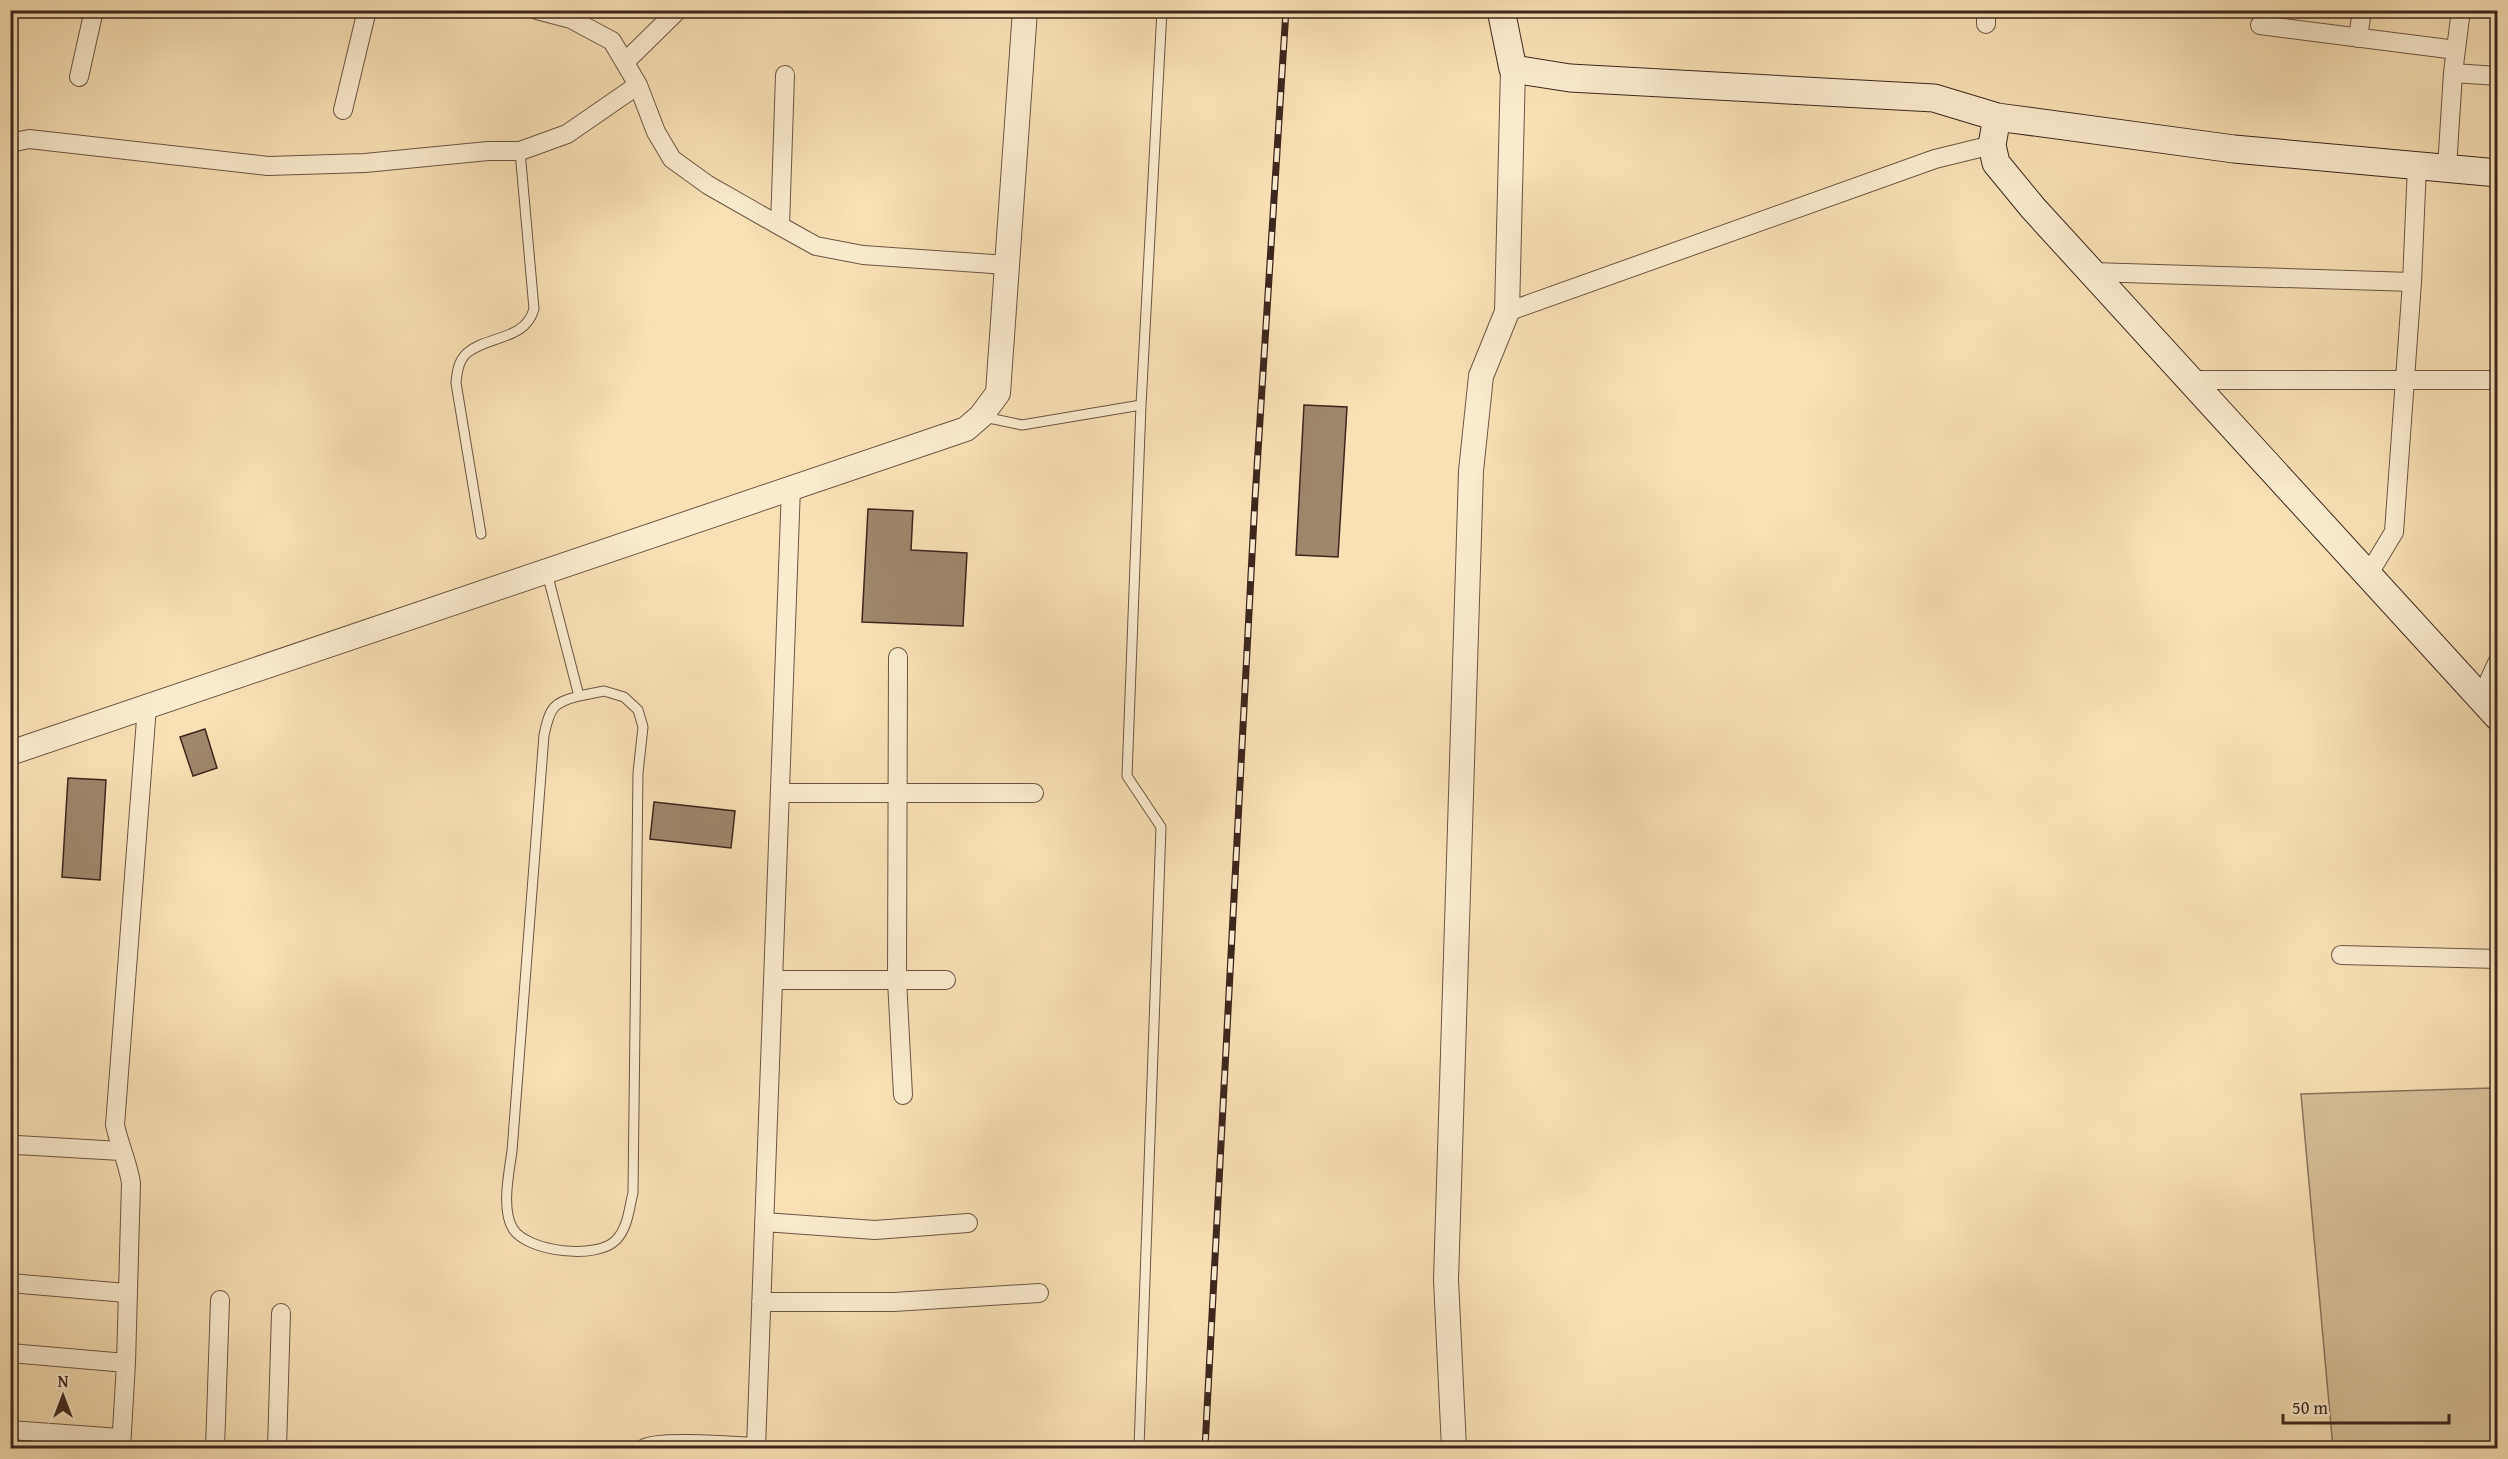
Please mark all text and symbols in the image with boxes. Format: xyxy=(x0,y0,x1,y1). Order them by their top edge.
north arrow xyxy=(33,1366,93,1426)
text: N xyxy=(58,1369,69,1393)
scale bar xyxy=(2283,1387,2450,1425)
text: 50 m xyxy=(2292,1394,2328,1421)

